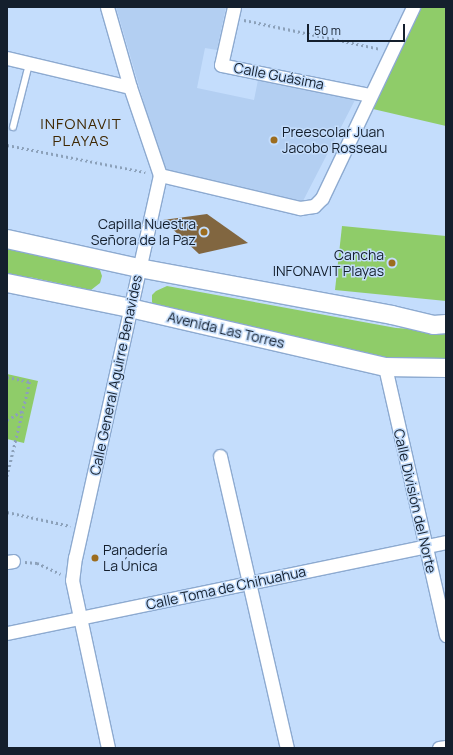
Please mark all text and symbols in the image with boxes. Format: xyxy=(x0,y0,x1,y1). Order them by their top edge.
scale bar xyxy=(309,16,407,42)
text: 50 m xyxy=(314,22,341,39)
street label: Calle Guásima xyxy=(232,59,326,93)
district label: INFONAVIT PLAYAS xyxy=(40,114,122,149)
place label: Preescolar Juan Jacobo Rosseau xyxy=(282,124,387,156)
marker: Preescolar Juan Jacobo Rosseau xyxy=(269,135,279,145)
place label: Capilla Nuestra Señora de la Paz xyxy=(91,216,196,248)
marker: Capilla Nuestra Señora de la Paz xyxy=(199,227,209,237)
place label: Cancha INFONAVIT Playas xyxy=(272,247,384,280)
marker: Cancha INFONAVIT Playas xyxy=(387,258,397,268)
street label: Calle General Aguirre Benavides xyxy=(87,273,145,477)
street label: Avenida Las Torres xyxy=(166,308,286,352)
street label: Calle División del Norte xyxy=(390,427,440,575)
place label: Panadería La Única xyxy=(103,542,168,574)
marker: Panadería La Única xyxy=(90,553,100,563)
street label: Calle Toma de Chihuahua xyxy=(145,563,307,613)

